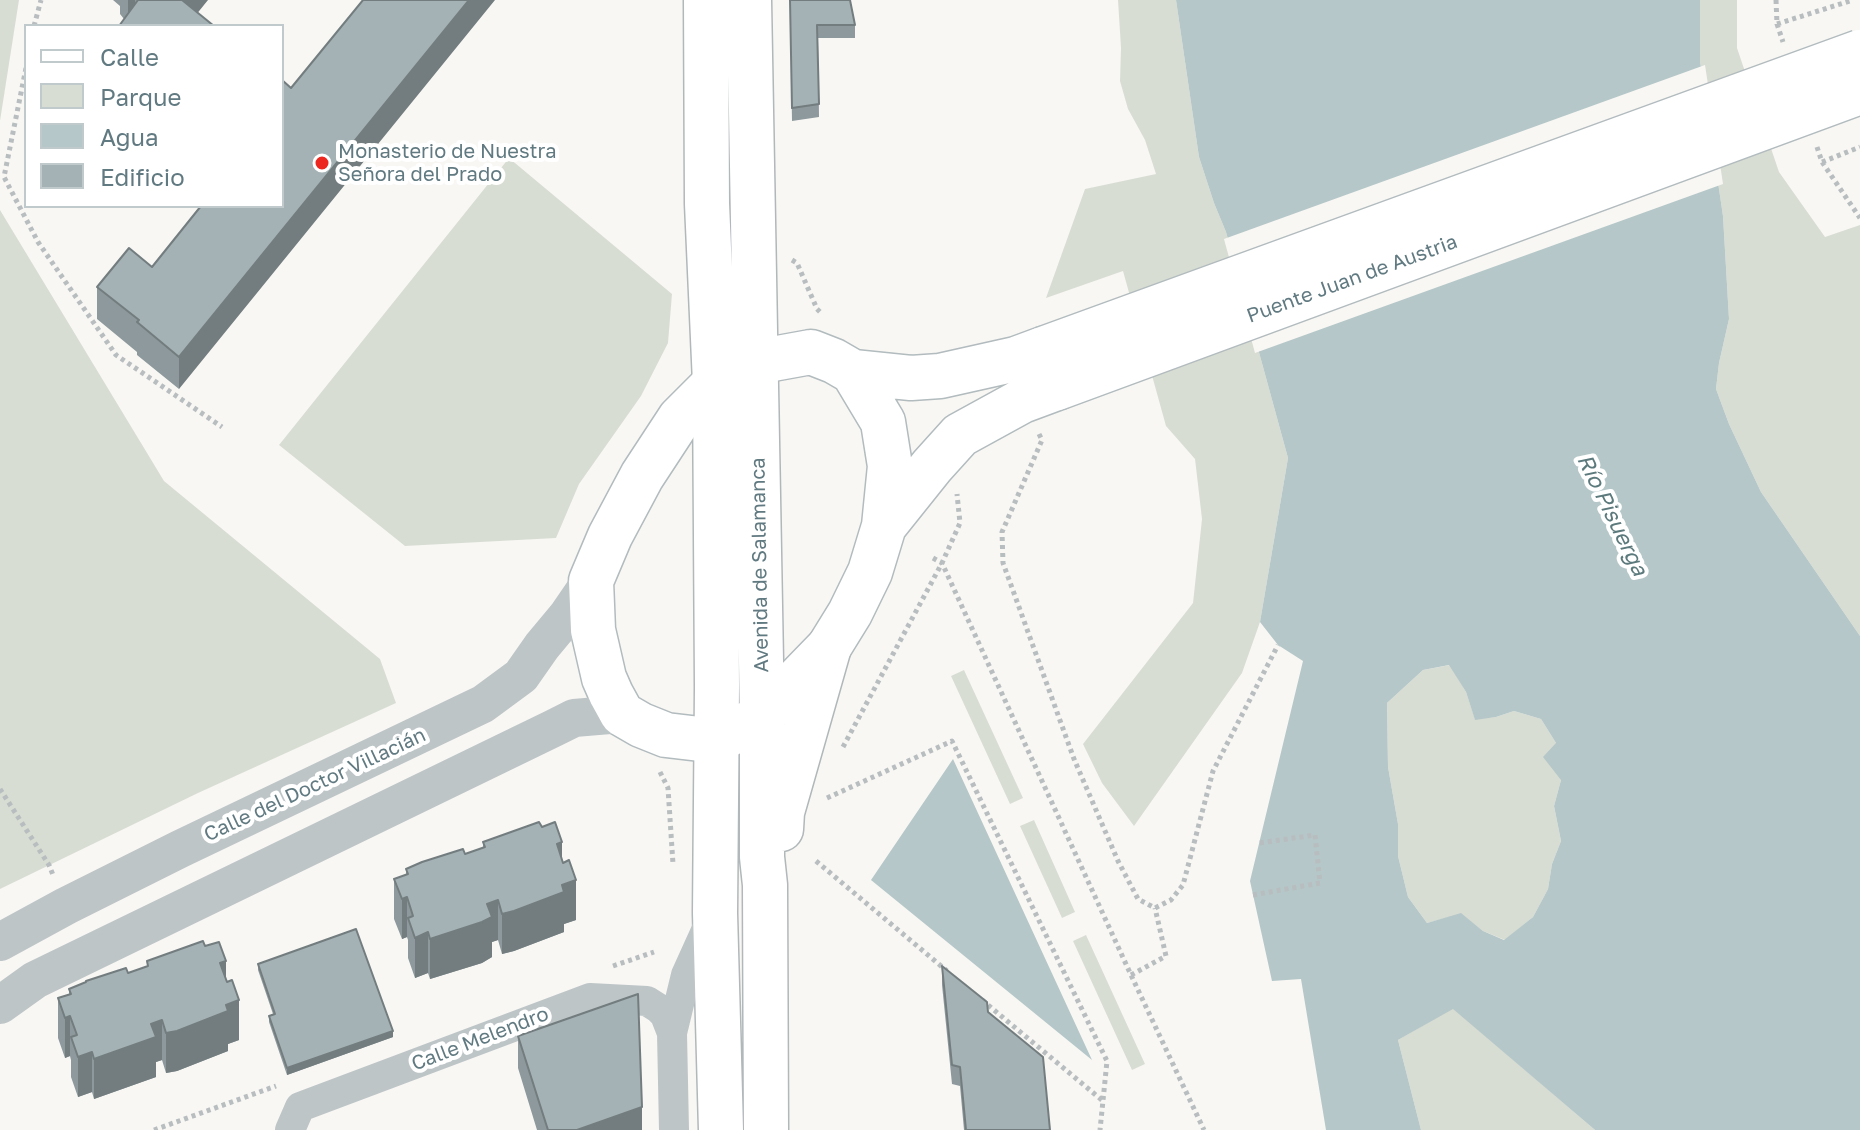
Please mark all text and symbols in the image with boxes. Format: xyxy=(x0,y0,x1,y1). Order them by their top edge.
legend xyxy=(24,24,284,208)
text: Calle xyxy=(100,42,159,71)
text: Parque xyxy=(100,82,181,111)
text: Agua xyxy=(100,122,159,151)
place label: Monasterio de Nuestra Señora del Prado xyxy=(338,140,556,187)
marker: Monasterio de Nuestra Señora del Prado xyxy=(313,154,331,172)
text: Edificio xyxy=(100,162,185,191)
street label: Puente Juan de Austria xyxy=(1243,230,1461,328)
water label: Río Pisuerga xyxy=(1571,450,1653,580)
street label: Avenida de Salamanca xyxy=(746,457,774,673)
street label: Calle del Doctor Villacián xyxy=(200,723,430,847)
street label: Calle Melendro xyxy=(408,1002,552,1076)

